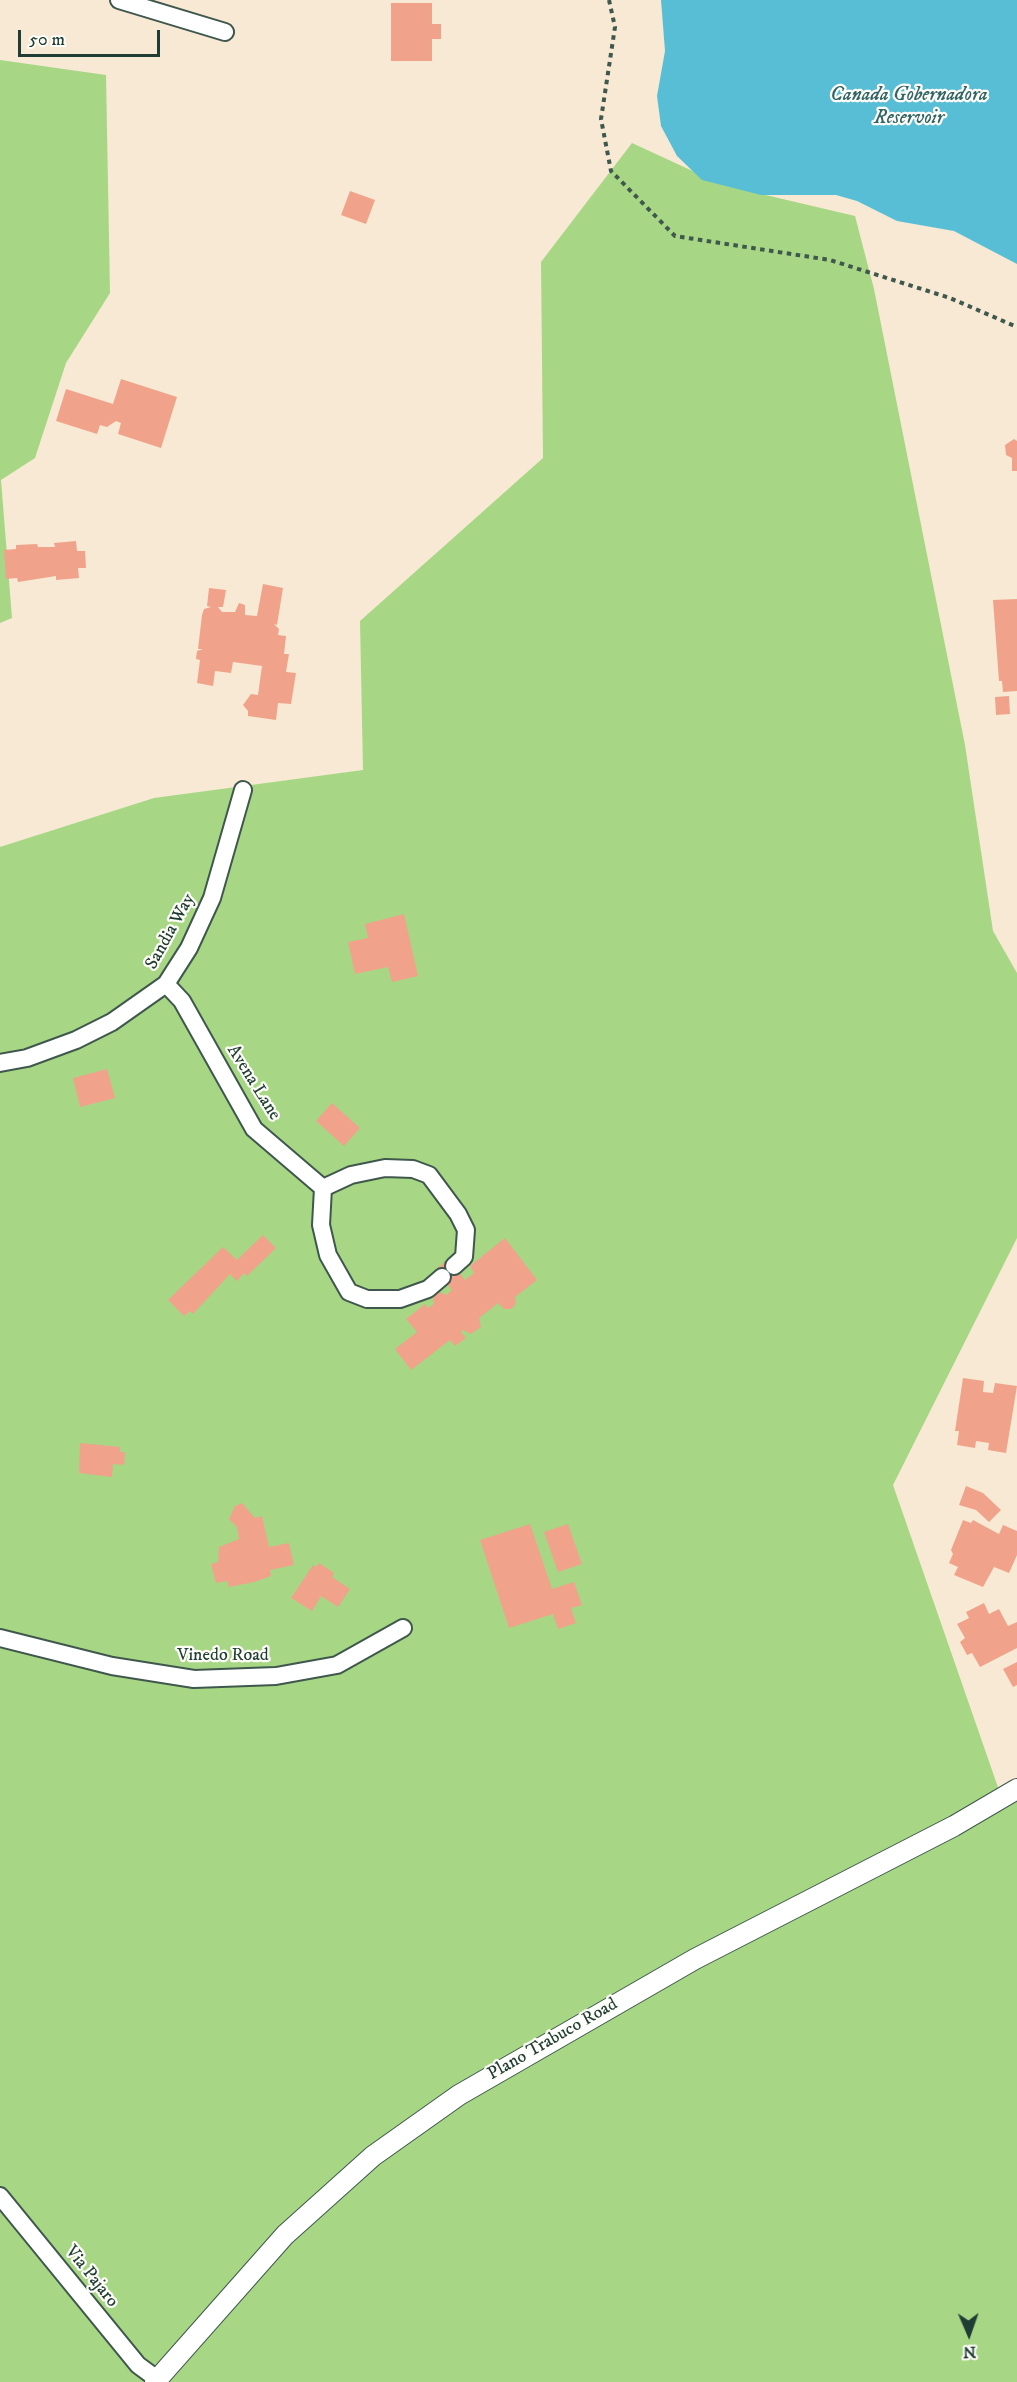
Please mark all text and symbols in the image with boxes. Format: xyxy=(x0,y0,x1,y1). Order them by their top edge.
scale bar xyxy=(21,18,164,56)
text: 50 m xyxy=(29,29,65,51)
water label: Canada Gobernadora Reservoir xyxy=(830,84,988,131)
street label: Sandia Way xyxy=(141,890,201,974)
street label: Avena Lane xyxy=(221,1041,285,1125)
street label: Vinedo Road xyxy=(177,1645,269,1667)
street label: Plano Trabuco Road xyxy=(484,1994,622,2086)
street label: Via Pajaro xyxy=(60,2242,122,2312)
north arrow xyxy=(939,2304,999,2364)
text: N xyxy=(963,2342,977,2362)

